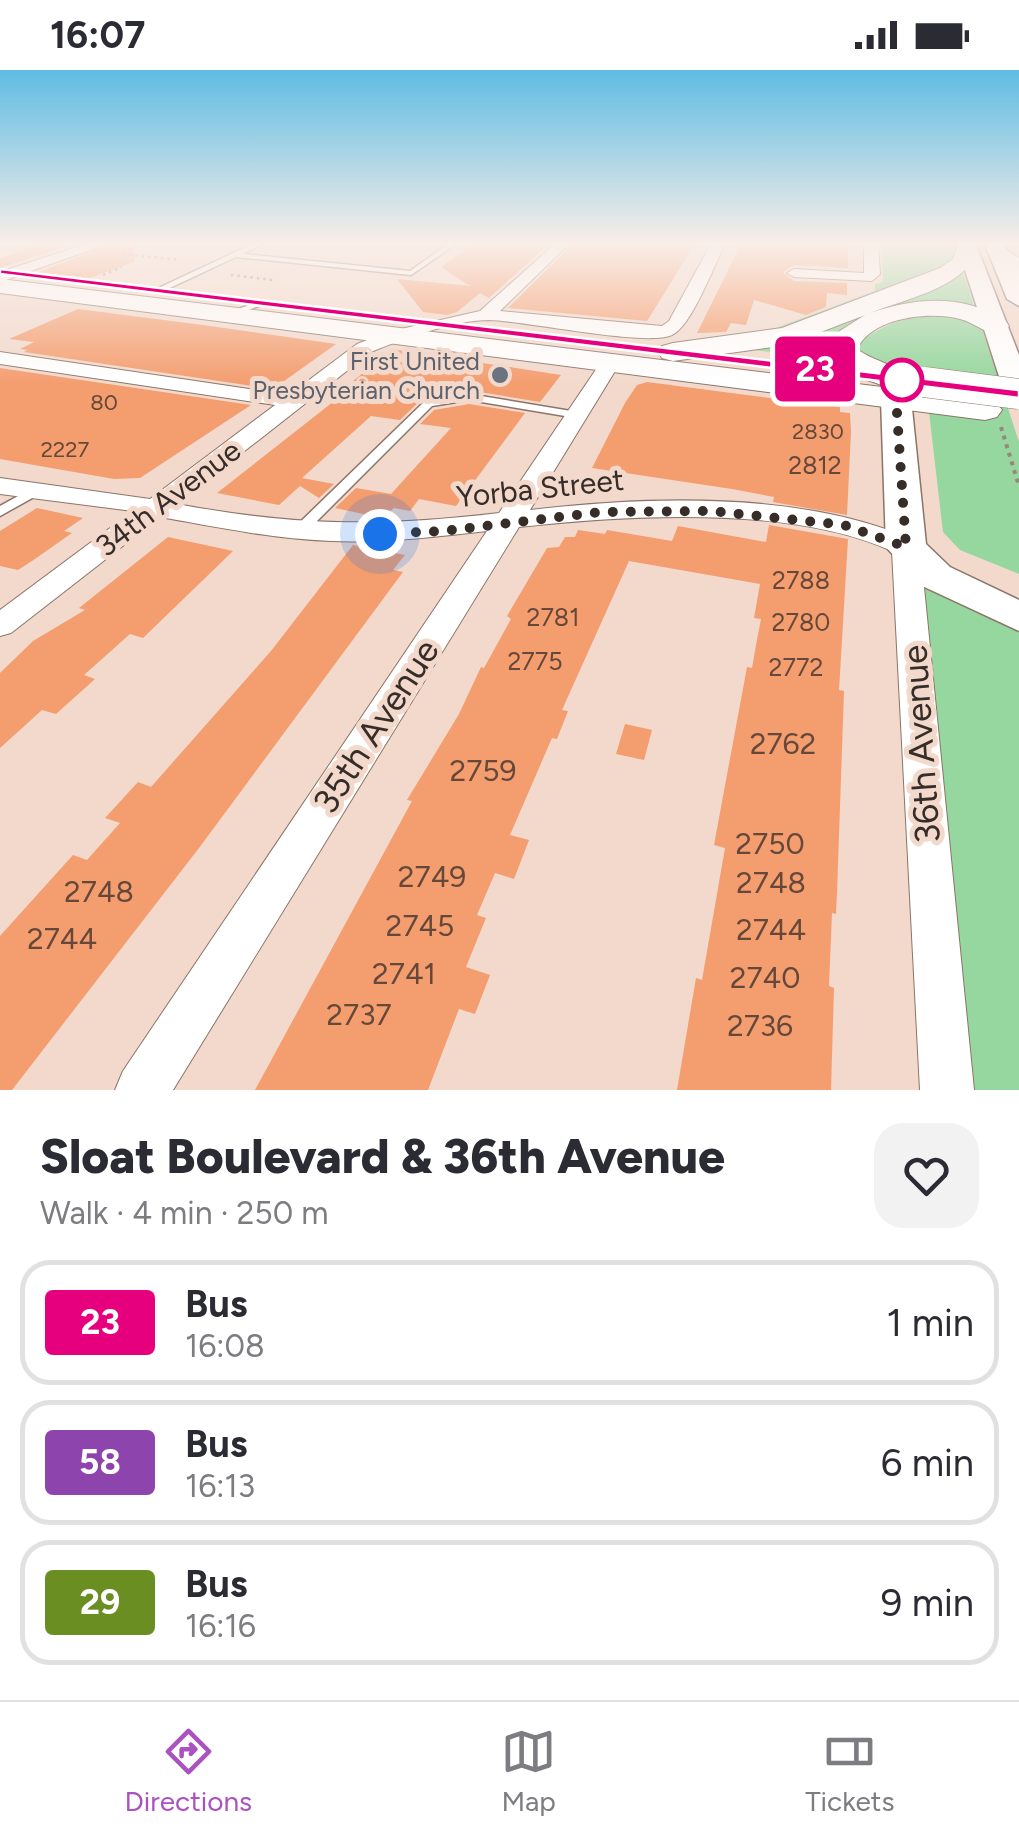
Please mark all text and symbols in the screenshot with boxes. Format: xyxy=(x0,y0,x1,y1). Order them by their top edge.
text: 16:07 xyxy=(50,12,145,58)
line badge: 23 xyxy=(770,336,860,402)
place label: First United Presbyterian Church xyxy=(252,346,480,405)
text: 23 xyxy=(795,348,835,390)
unlabelled marker xyxy=(881,359,923,401)
marker: First United Presbyterian Church xyxy=(489,364,511,386)
house number: 80 xyxy=(90,389,118,416)
house number: 2830 xyxy=(792,418,844,445)
street label: 34th Avenue xyxy=(88,432,248,564)
house number: 2227 xyxy=(41,436,90,463)
house number: 2812 xyxy=(788,450,842,480)
street label: Yorba Street xyxy=(454,461,626,515)
your location xyxy=(355,509,405,559)
house number: 2788 xyxy=(772,565,830,595)
house number: 2781 xyxy=(526,602,580,632)
house number: 2780 xyxy=(772,607,830,637)
street label: 35th Avenue xyxy=(304,631,448,821)
street label: 36th Avenue xyxy=(893,643,949,845)
house number: 2775 xyxy=(507,646,563,676)
house number: 2772 xyxy=(769,652,823,682)
house number: 2762 xyxy=(750,725,816,762)
house number: 2759 xyxy=(449,752,517,789)
house number: 2750 xyxy=(735,825,805,862)
house number: 2749 xyxy=(398,858,466,895)
house number: 2748 xyxy=(736,864,806,901)
house number: 2748 xyxy=(64,873,134,910)
house number: 2745 xyxy=(386,907,454,944)
house number: 2744 xyxy=(736,911,806,948)
house number: 2744 xyxy=(27,920,97,957)
house number: 2741 xyxy=(372,955,436,992)
house number: 2740 xyxy=(730,959,800,996)
house number: 2737 xyxy=(326,996,392,1033)
house number: 2736 xyxy=(727,1007,793,1044)
button: heart xyxy=(874,1123,979,1228)
text: Sloat Boulevard & 36th Avenue xyxy=(40,1127,725,1185)
text: Walk · 4 min · 250 m xyxy=(40,1194,328,1232)
text: Bus xyxy=(185,1281,248,1327)
text: 1 min xyxy=(887,1300,974,1346)
text: 23 xyxy=(80,1301,120,1343)
text: 16:08 xyxy=(185,1327,265,1365)
text: Bus xyxy=(185,1421,248,1467)
text: 6 min xyxy=(881,1440,974,1486)
text: 58 xyxy=(79,1441,121,1483)
text: 16:13 xyxy=(185,1467,255,1505)
text: Bus xyxy=(185,1561,248,1607)
text: 9 min xyxy=(881,1580,974,1626)
text: 29 xyxy=(80,1581,120,1623)
text: 16:16 xyxy=(185,1607,256,1645)
tab: Directions xyxy=(125,1724,252,1818)
tab: Map xyxy=(501,1724,556,1818)
tab: Tickets xyxy=(805,1724,894,1818)

